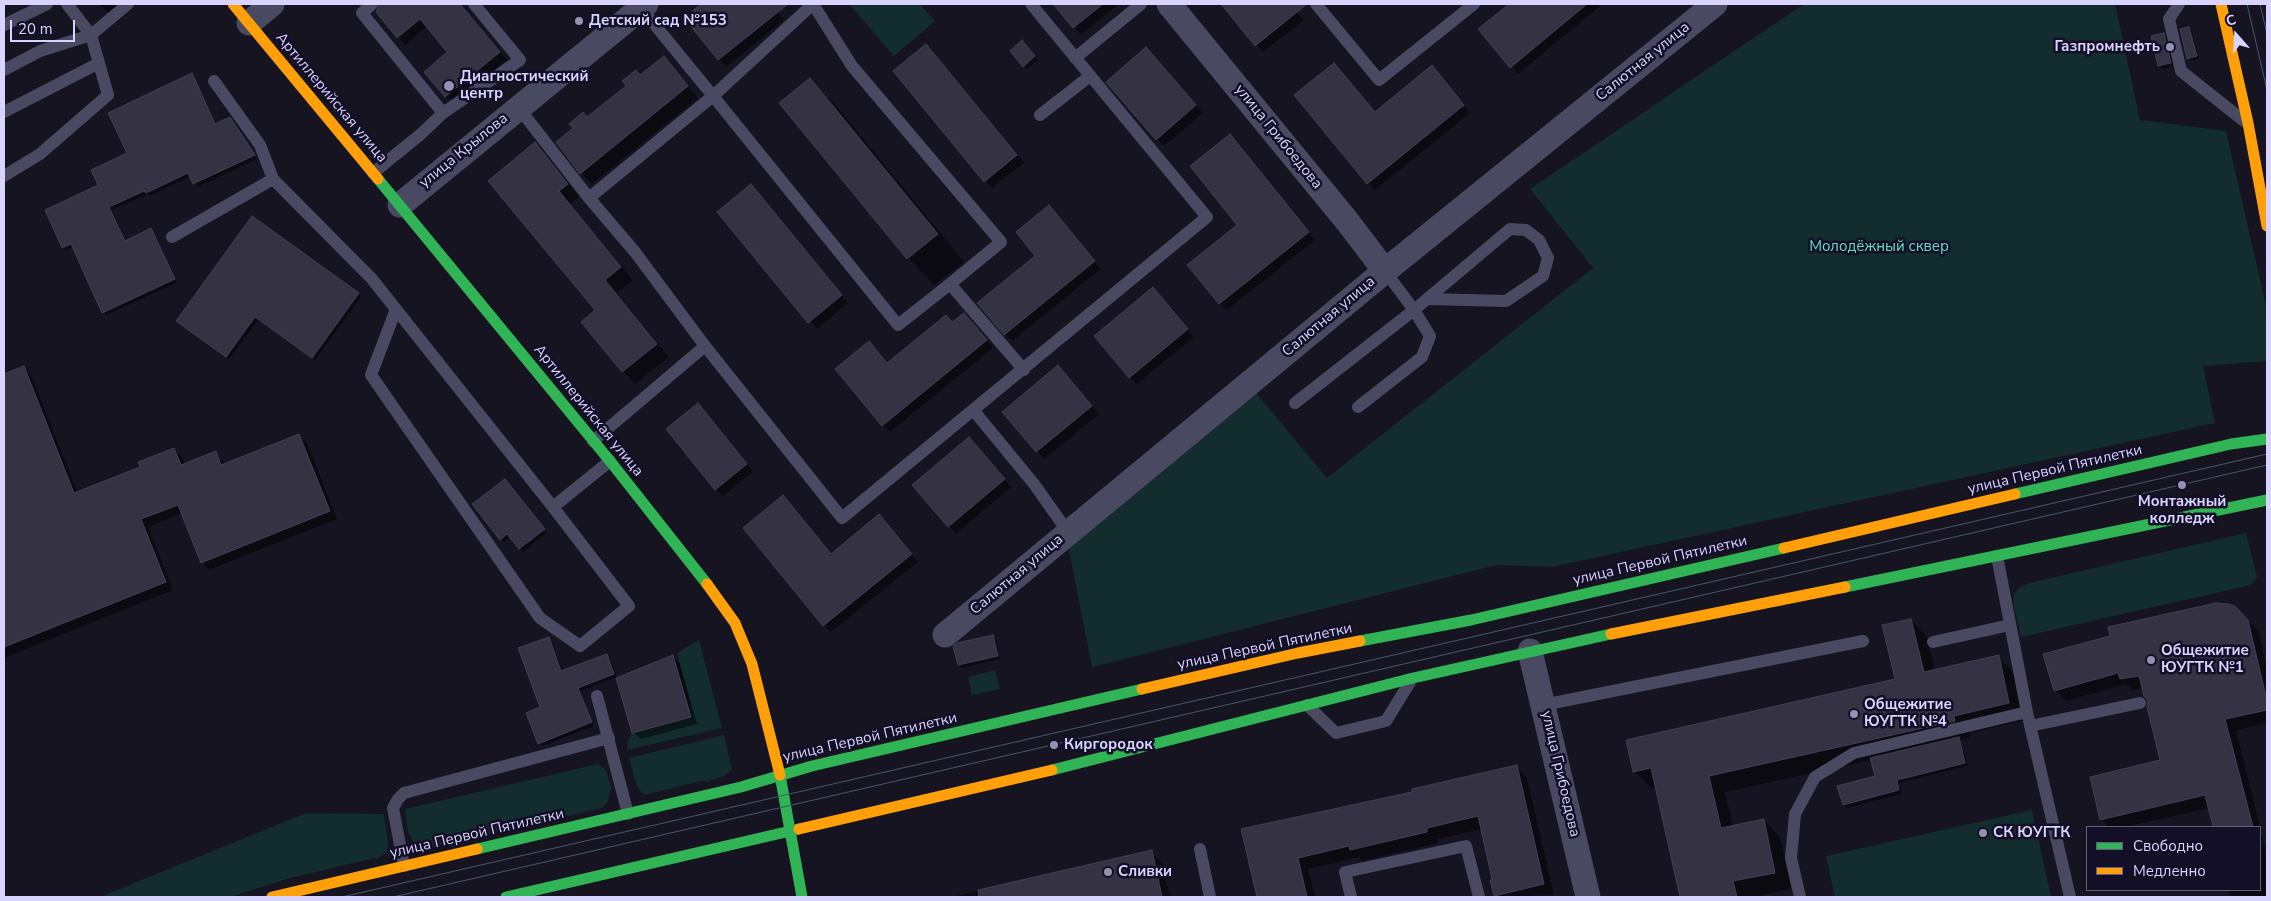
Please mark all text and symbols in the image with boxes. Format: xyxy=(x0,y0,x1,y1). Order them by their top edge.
scale bar xyxy=(12,10,78,42)
north arrow xyxy=(2211,10,2261,60)
text: С xyxy=(2223,10,2239,31)
place label: Детский сад №153 xyxy=(589,12,727,30)
marker: Детский сад №153 xyxy=(573,15,585,27)
text: 20 m xyxy=(18,19,53,39)
street label: Салютная улица xyxy=(1592,19,1694,105)
street label: Артиллерийская улица xyxy=(271,29,391,167)
place label: Газпромнефть xyxy=(2054,38,2160,56)
marker: Газпромнефть xyxy=(2164,41,2176,53)
place label: Диагностический центр xyxy=(460,68,588,103)
marker: Диагностический центр xyxy=(442,79,456,93)
street label: улица Грибоедова xyxy=(1230,81,1326,193)
street label: улица Крылова xyxy=(416,110,512,192)
park label: Молодёжный сквер xyxy=(1809,238,1949,256)
street label: Салютная улица xyxy=(1279,273,1379,361)
street label: Артиллерийская улица xyxy=(529,342,647,480)
street label: улица Первой Пятилетки xyxy=(1966,441,2144,499)
marker: Монтажный колледж xyxy=(2176,479,2188,491)
place label: Монтажный колледж xyxy=(2138,493,2226,528)
street label: Салютная улица xyxy=(967,531,1067,619)
street label: улица Первой Пятилетки xyxy=(1571,532,1749,590)
street label: улица Первой Пятилетки xyxy=(1176,620,1354,674)
place label: Общежитие ЮУГТК №1 xyxy=(2161,642,2249,677)
marker: Общежитие ЮУГТК №1 xyxy=(2145,654,2157,666)
place label: Общежитие ЮУГТК №4 xyxy=(1864,696,1952,731)
marker: Общежитие ЮУГТК №4 xyxy=(1848,708,1860,720)
street label: улица Первой Пятилетки xyxy=(781,709,959,767)
street label: улица Грибоедова xyxy=(1537,709,1583,839)
place label: Киргородок xyxy=(1064,736,1153,754)
marker: Киргородок xyxy=(1048,739,1060,751)
street label: улица Первой Пятилетки xyxy=(388,805,566,863)
place label: СК ЮУГТК xyxy=(1993,824,2070,842)
legend xyxy=(2086,826,2261,891)
marker: СК ЮУГТК xyxy=(1977,827,1989,839)
text: Свободно xyxy=(2133,836,2203,856)
text: Медленно xyxy=(2133,861,2206,881)
place label: Сливки xyxy=(1118,863,1172,881)
marker: Сливки xyxy=(1102,866,1114,878)

